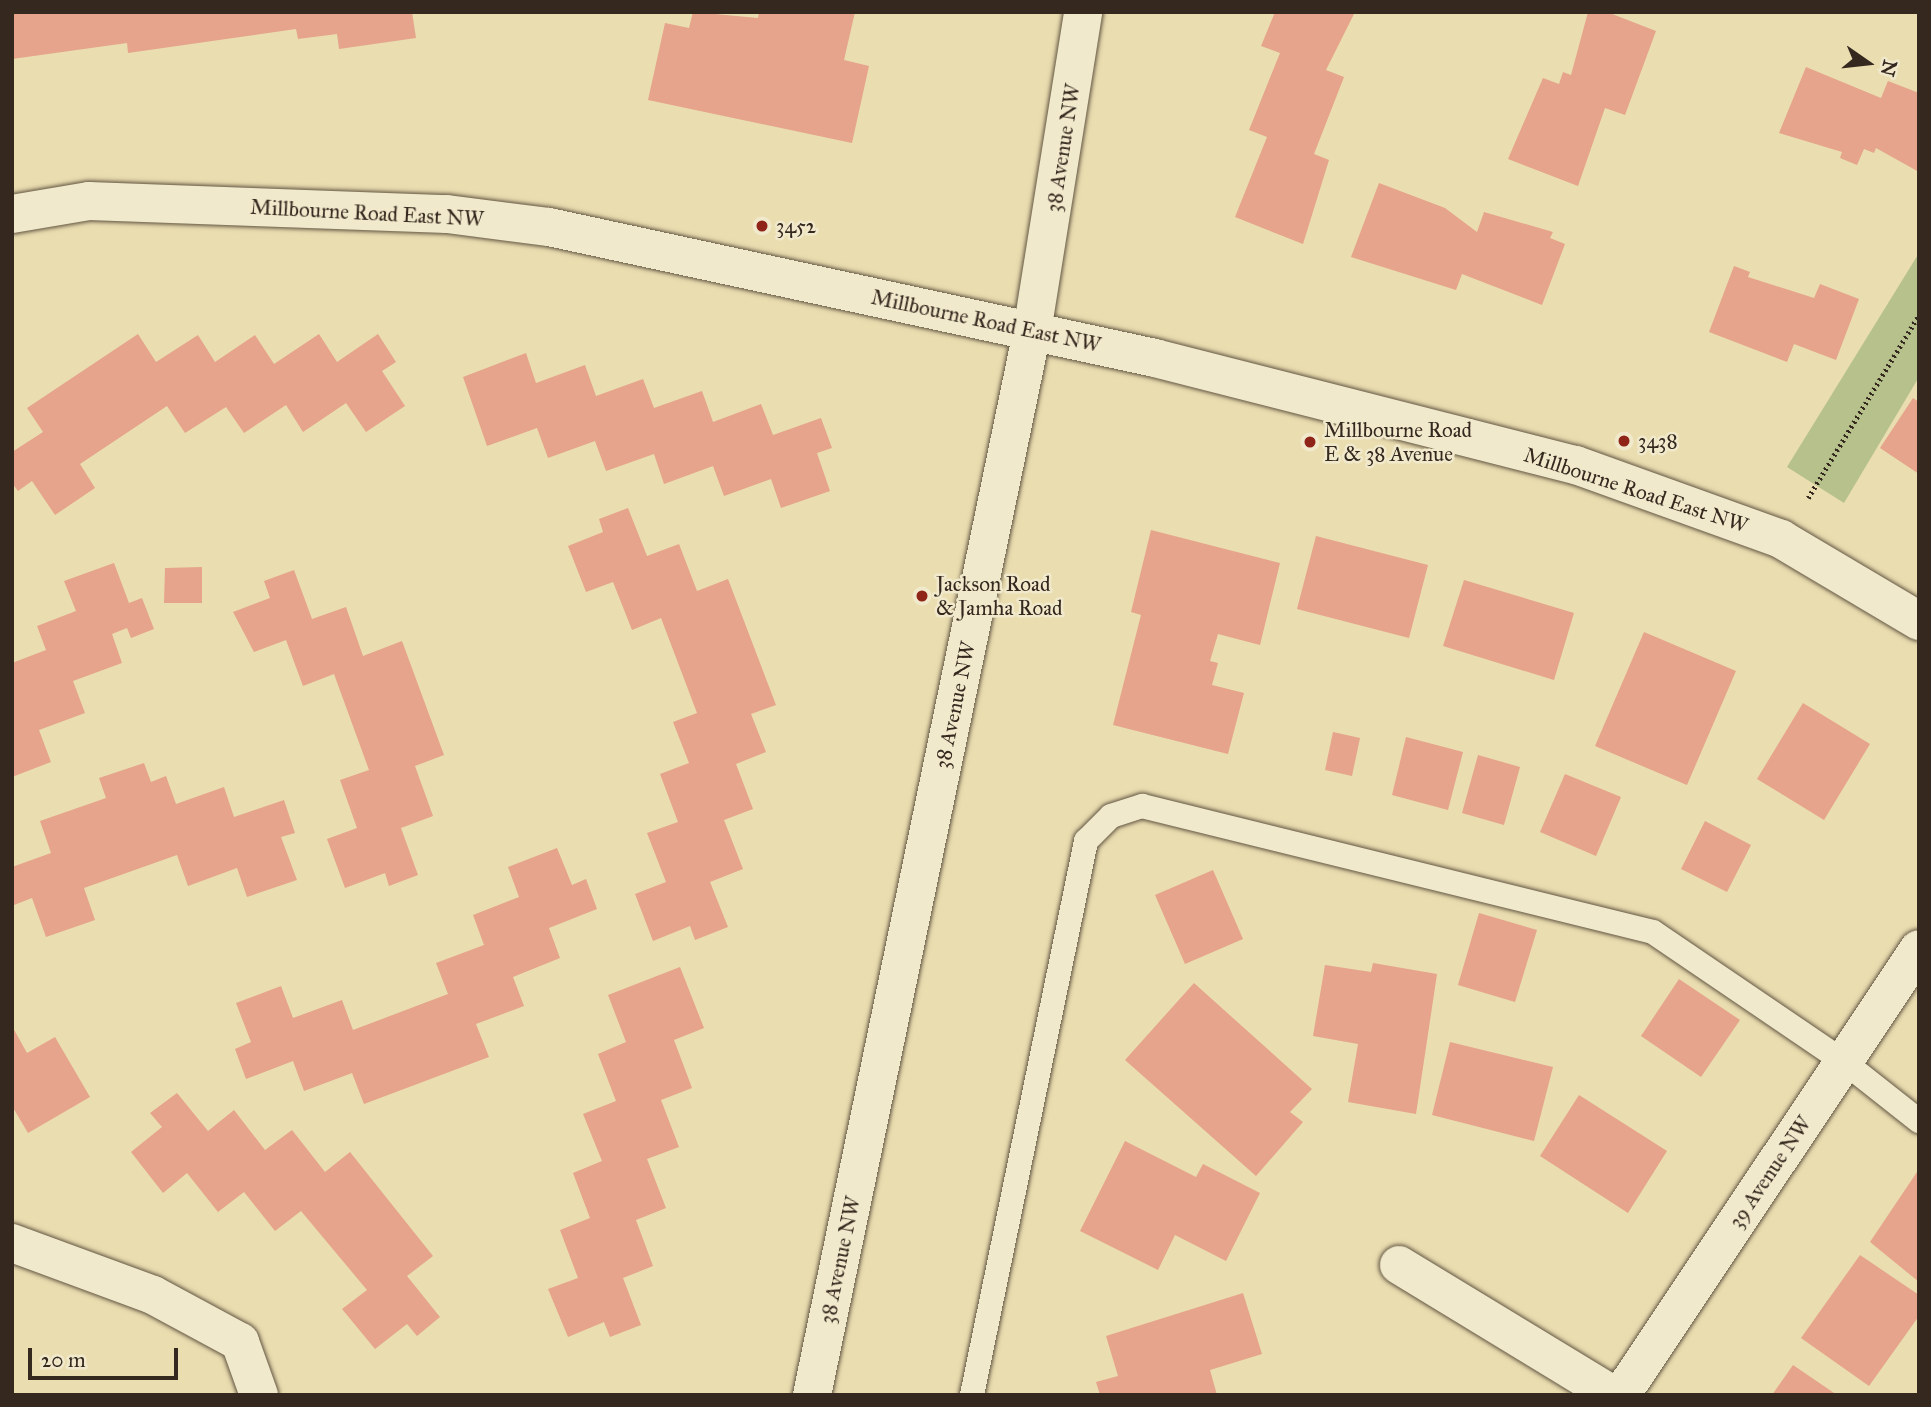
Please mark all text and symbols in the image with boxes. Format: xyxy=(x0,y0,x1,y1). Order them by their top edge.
north arrow xyxy=(1833,28,1903,98)
text: N xyxy=(1876,58,1902,79)
street label: 38 Avenue NW xyxy=(1040,82,1086,214)
street label: Millbourne Road East NW xyxy=(250,194,484,232)
place label: 3452 xyxy=(776,213,816,239)
marker: 3452 xyxy=(754,218,770,234)
street label: Millbourne Road East NW xyxy=(869,284,1103,358)
place label: Millbourne Road E & 38 Avenue xyxy=(1324,417,1472,467)
place label: 3438 xyxy=(1638,428,1678,454)
marker: 3438 xyxy=(1616,433,1632,449)
marker: Millbourne Road E & 38 Avenue xyxy=(1302,434,1318,450)
street label: Millbourne Road East NW xyxy=(1521,442,1751,538)
place label: Jackson Road & Jamha Road xyxy=(936,571,1063,621)
marker: Jackson Road & Jamha Road xyxy=(914,588,930,604)
street label: 38 Avenue NW xyxy=(929,639,981,771)
street label: 39 Avenue NW xyxy=(1723,1111,1817,1233)
street label: 38 Avenue NW xyxy=(814,1194,866,1326)
scale bar xyxy=(32,1334,182,1378)
text: 20 m xyxy=(41,1347,86,1373)

